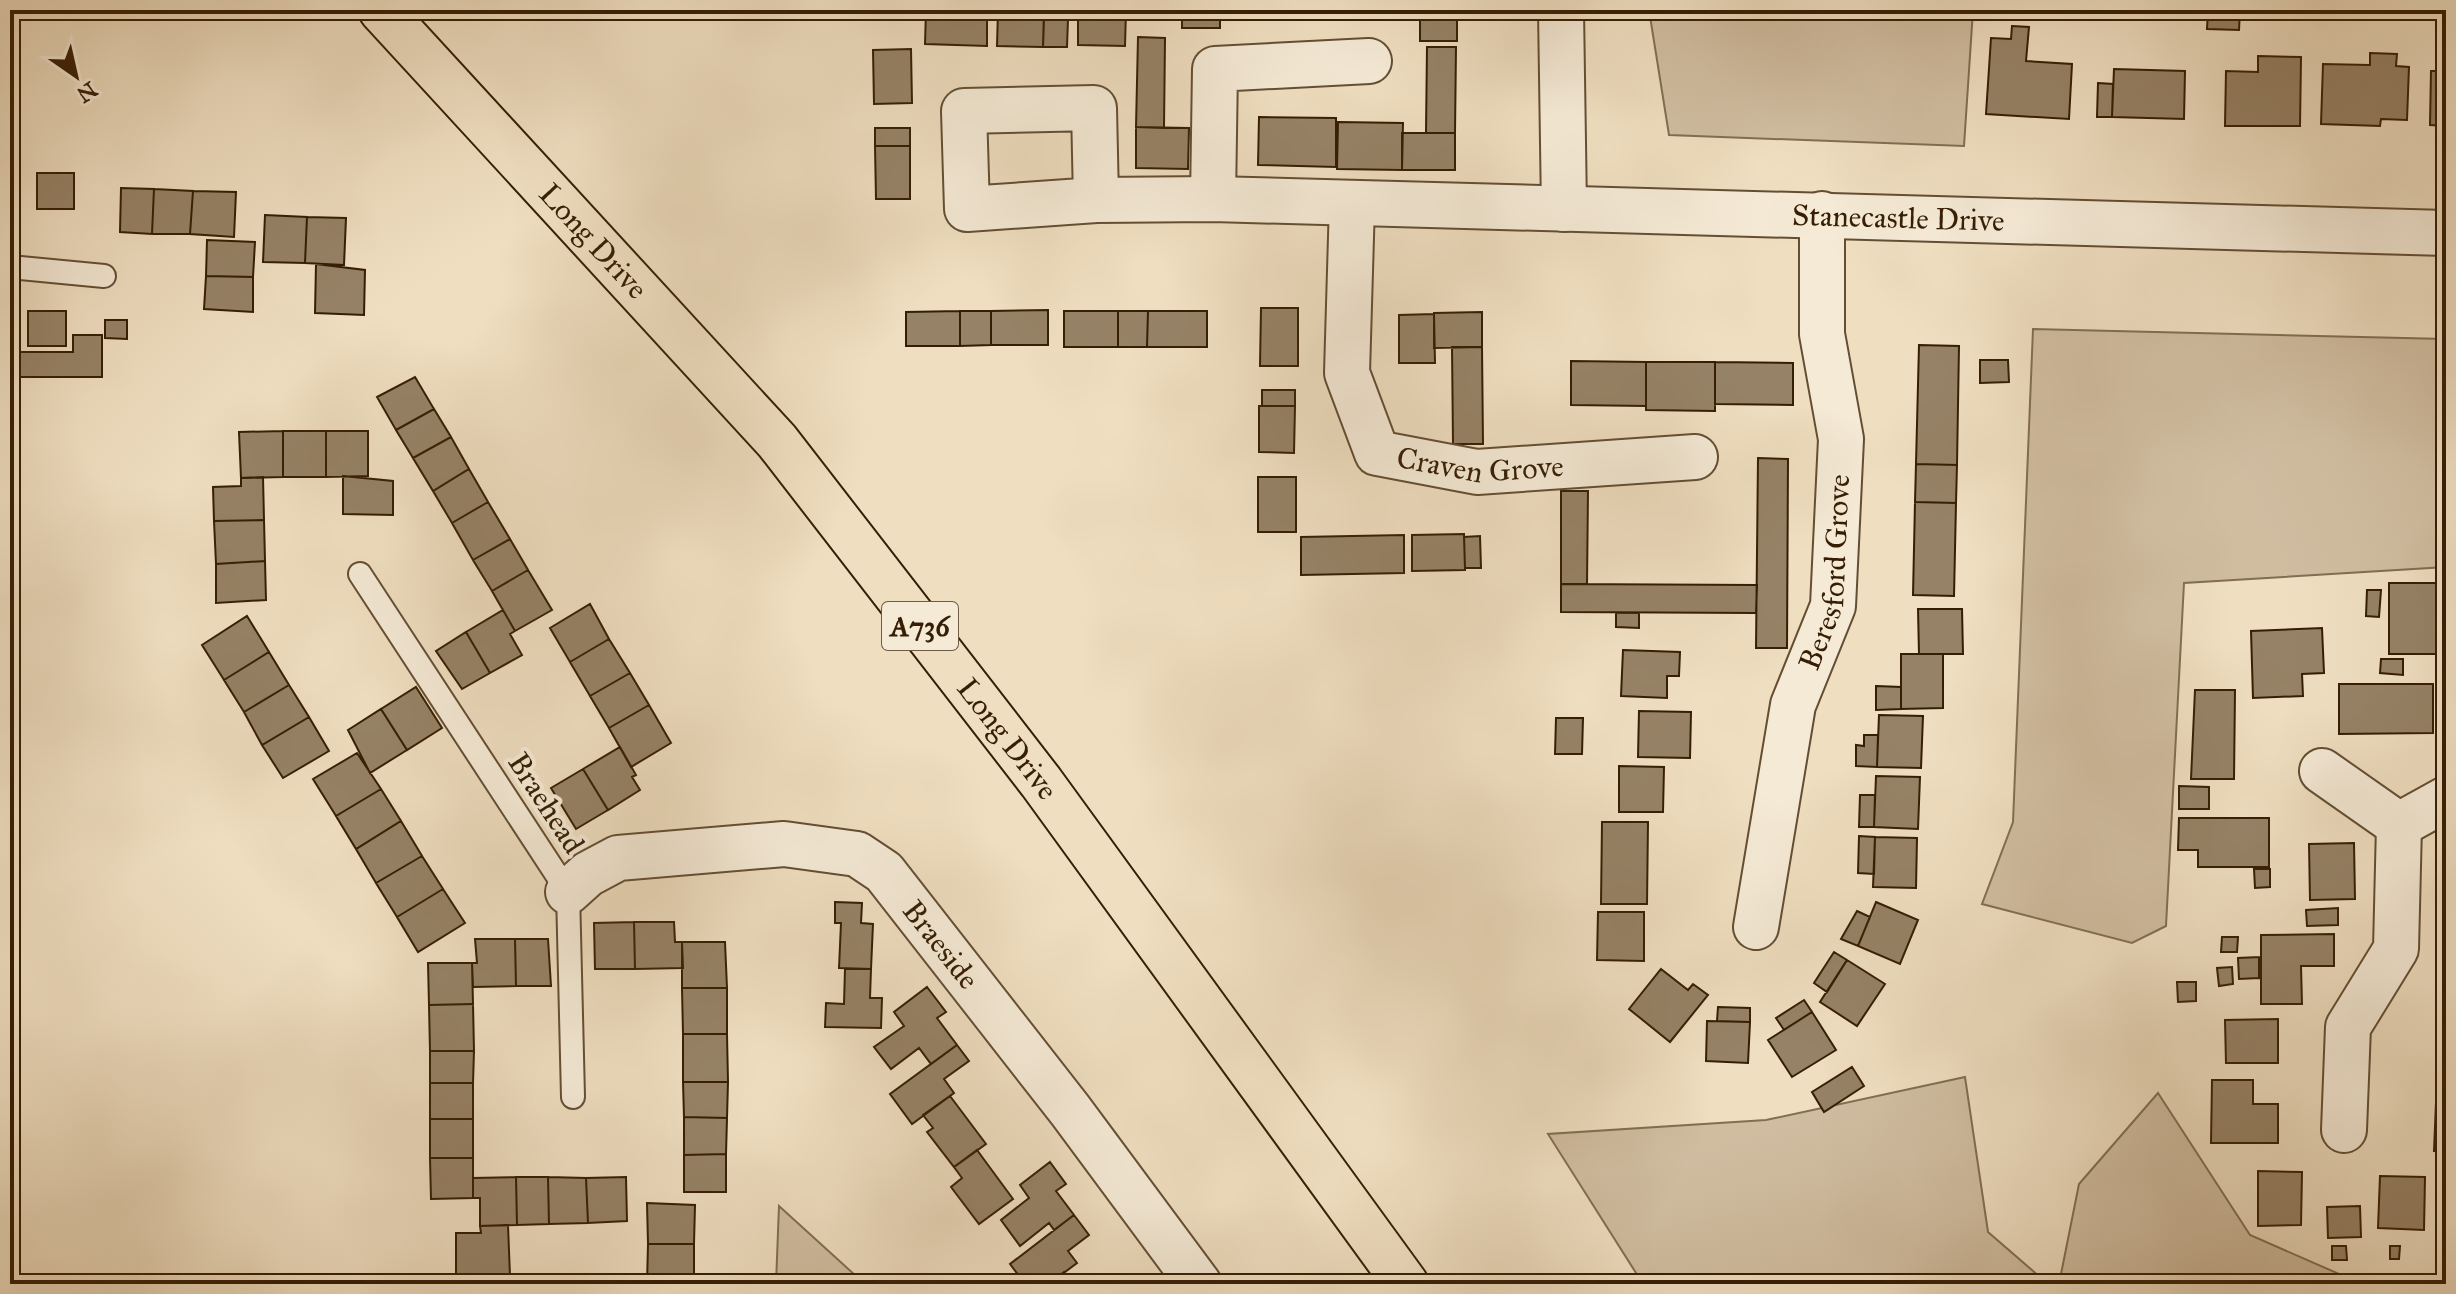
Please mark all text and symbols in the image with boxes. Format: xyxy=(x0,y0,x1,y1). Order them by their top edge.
north arrow xyxy=(36,36,116,116)
text: N xyxy=(71,76,102,109)
street label: Long Drive xyxy=(532,176,655,306)
street label: Stanecastle Drive xyxy=(1792,197,2005,239)
street label: Craven Grove xyxy=(1394,439,1565,491)
street label: Beresford Grove xyxy=(1791,473,1857,675)
road number: A736 xyxy=(882,602,958,650)
street label: Long Drive xyxy=(949,671,1066,807)
street label: Braehead xyxy=(500,746,592,860)
street label: Braeside xyxy=(895,893,987,996)

